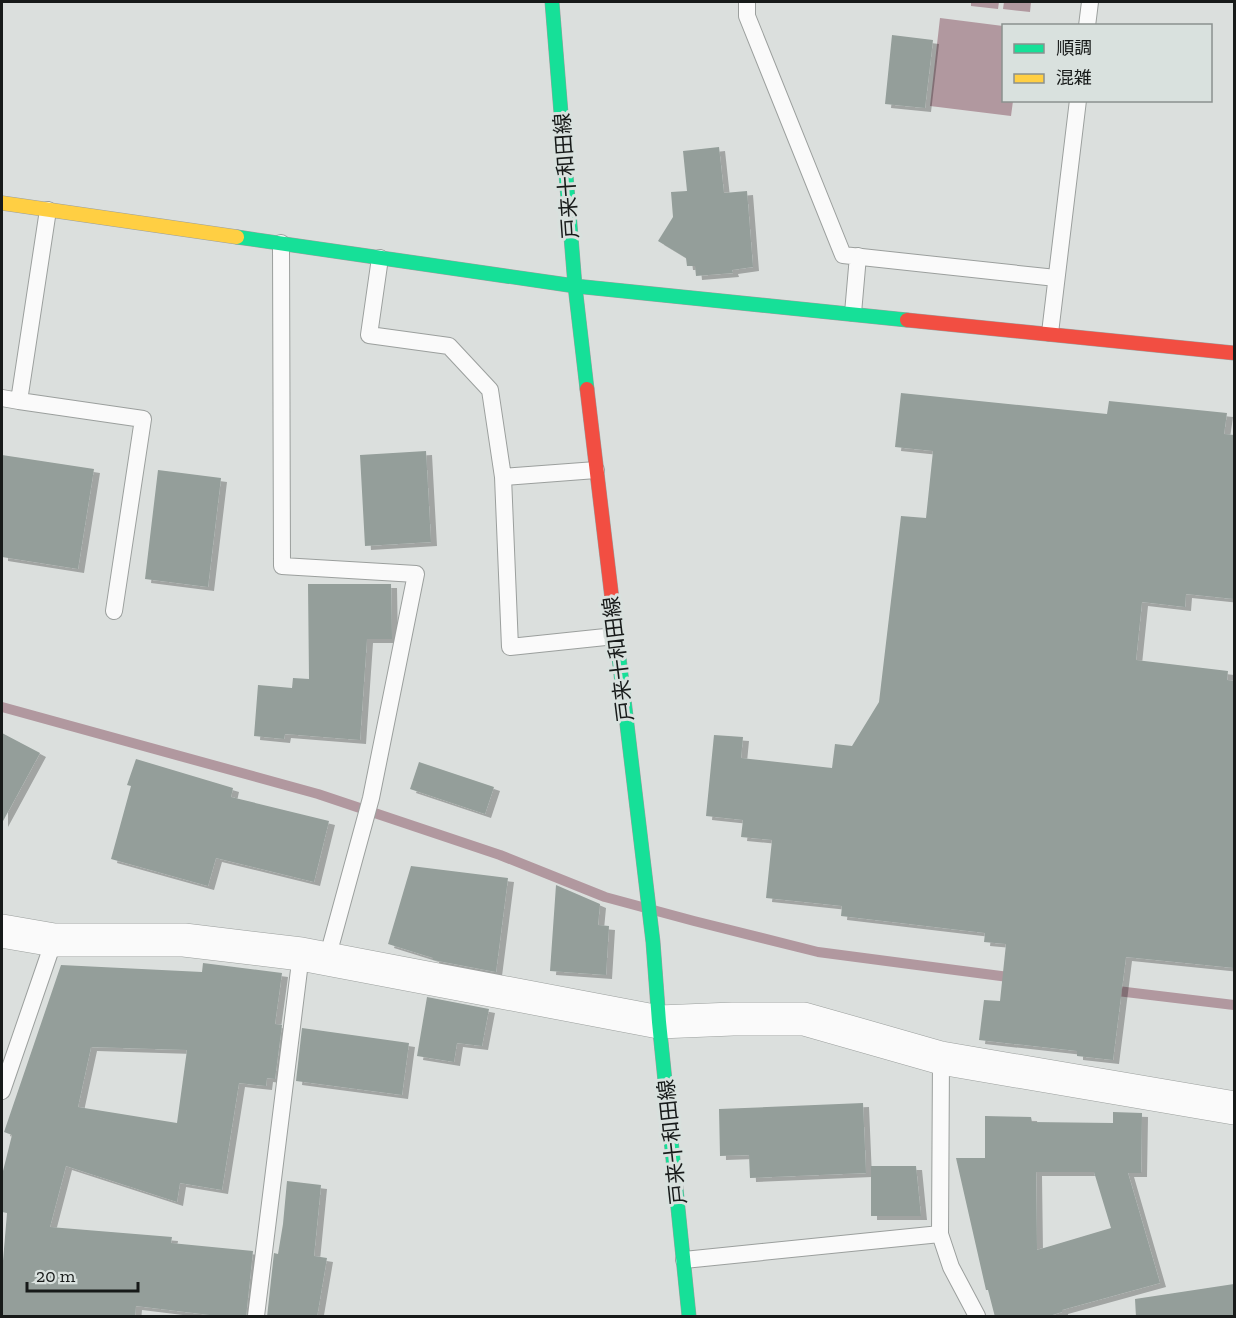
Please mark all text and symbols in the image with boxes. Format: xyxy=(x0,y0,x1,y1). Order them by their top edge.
legend xyxy=(1002,24,1212,102)
text: 順調 xyxy=(1056,37,1092,59)
text: 混雑 xyxy=(1056,67,1092,89)
street label: 戸来十和田線 xyxy=(549,112,583,240)
street label: 戸来十和田線 xyxy=(598,595,638,723)
street label: 戸来十和田線 xyxy=(653,1078,691,1206)
scale bar xyxy=(27,1255,138,1293)
text: 20 m xyxy=(36,1265,76,1287)

